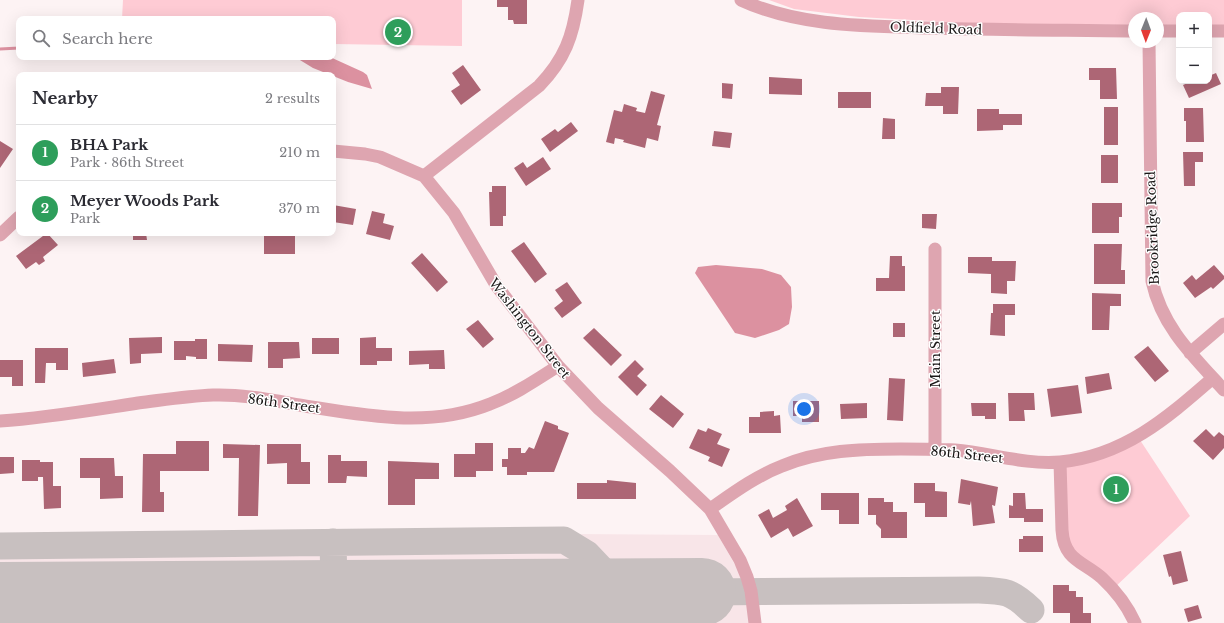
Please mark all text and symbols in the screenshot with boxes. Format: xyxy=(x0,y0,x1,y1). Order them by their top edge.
north arrow xyxy=(1128,12,1164,48)
map controls xyxy=(1176,12,1212,84)
button: + xyxy=(1176,12,1212,48)
search box xyxy=(16,16,336,60)
pin: 2 xyxy=(385,17,411,47)
street label: Oldfield Road xyxy=(890,18,983,39)
icon: search xyxy=(30,27,52,49)
text: Search here xyxy=(62,29,153,48)
button: − xyxy=(1176,48,1212,84)
text: Nearby xyxy=(32,88,98,109)
text: 2 results xyxy=(265,90,320,107)
text: BHA Park xyxy=(70,135,148,154)
text: 1 xyxy=(42,144,48,161)
text: 210 m xyxy=(279,144,320,161)
text: Park · 86th Street xyxy=(70,154,184,171)
street label: Brookridge Road xyxy=(1142,171,1163,285)
text: Meyer Woods Park xyxy=(70,191,219,210)
text: 2 xyxy=(41,200,49,217)
text: 370 m xyxy=(279,200,320,217)
text: Park xyxy=(70,210,100,227)
street label: Washington Street xyxy=(485,274,574,382)
street label: Main Street xyxy=(927,310,944,388)
street label: 86th Street xyxy=(247,390,321,417)
your location xyxy=(794,399,814,419)
street label: 86th Street xyxy=(930,442,1004,467)
pin: 1 xyxy=(1103,474,1129,504)

